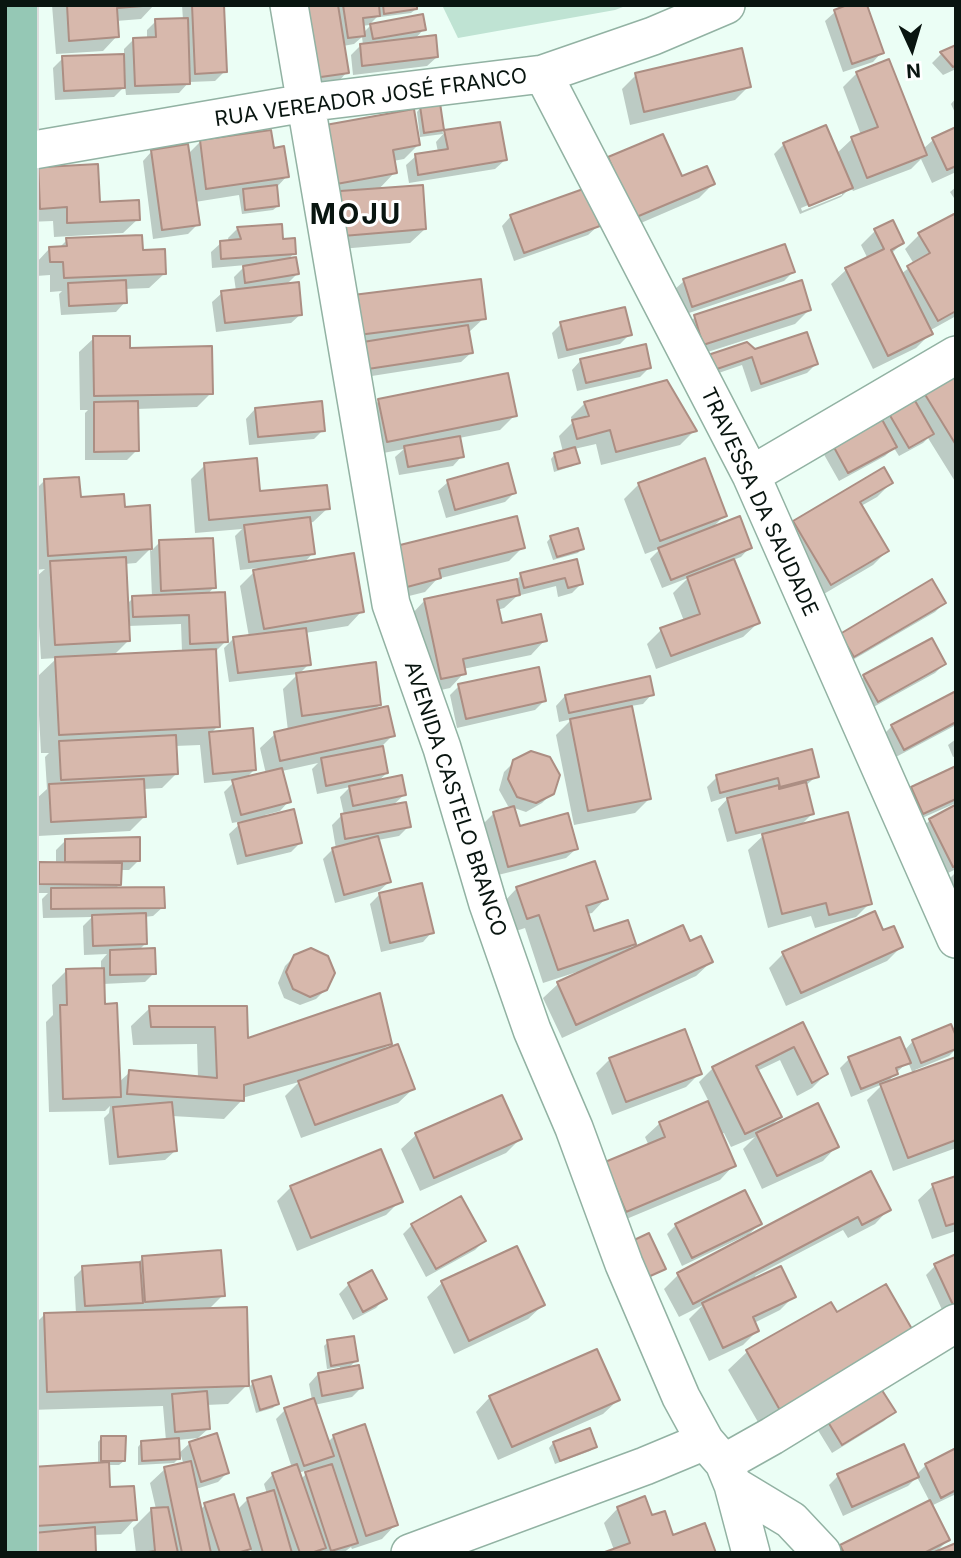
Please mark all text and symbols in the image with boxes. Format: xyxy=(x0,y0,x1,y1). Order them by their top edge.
north arrow xyxy=(877,14,947,84)
text: N xyxy=(905,58,922,82)
street label: RUA VEREADOR JOSÉ FRANCO xyxy=(213,64,529,132)
district label: MOJU xyxy=(310,199,402,233)
street label: TRAVESSA DA SAUDADE xyxy=(695,384,823,620)
street label: AVENIDA CASTELO BRANCO xyxy=(399,658,511,940)

